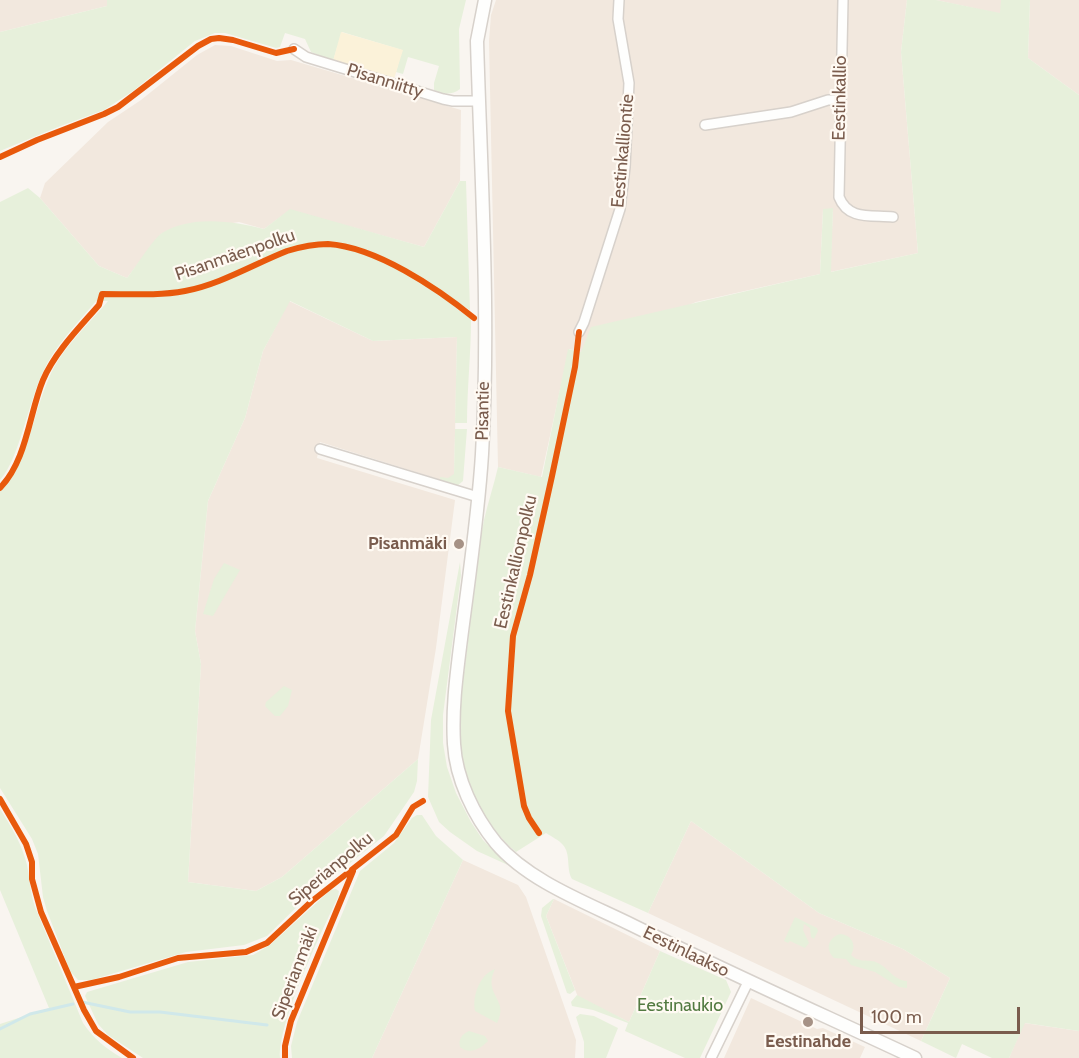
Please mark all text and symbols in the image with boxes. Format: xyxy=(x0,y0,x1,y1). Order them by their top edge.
street label: Eestinkallio xyxy=(828,55,852,141)
street label: Pisanniitty xyxy=(344,59,426,103)
street label: Eestinkalliontie xyxy=(607,93,639,209)
street label: Pisanmäenpolku xyxy=(172,224,298,286)
street label: Pisantie xyxy=(472,381,494,441)
street label: Eestinkallionpolku xyxy=(490,493,542,631)
place label: Pisanmäki xyxy=(368,533,447,555)
marker: Pisanmäki xyxy=(452,537,466,551)
street label: Siperianpolku xyxy=(284,828,378,910)
street label: Eestinlaakso xyxy=(639,922,733,982)
street label: Siperianmäki xyxy=(267,923,323,1023)
park label: Eestinaukio xyxy=(637,995,723,1017)
scale bar xyxy=(863,995,1024,1033)
text: 100 m xyxy=(871,1006,922,1028)
marker: Eestinahde xyxy=(801,1015,815,1029)
place label: Eestinahde xyxy=(765,1031,851,1053)

